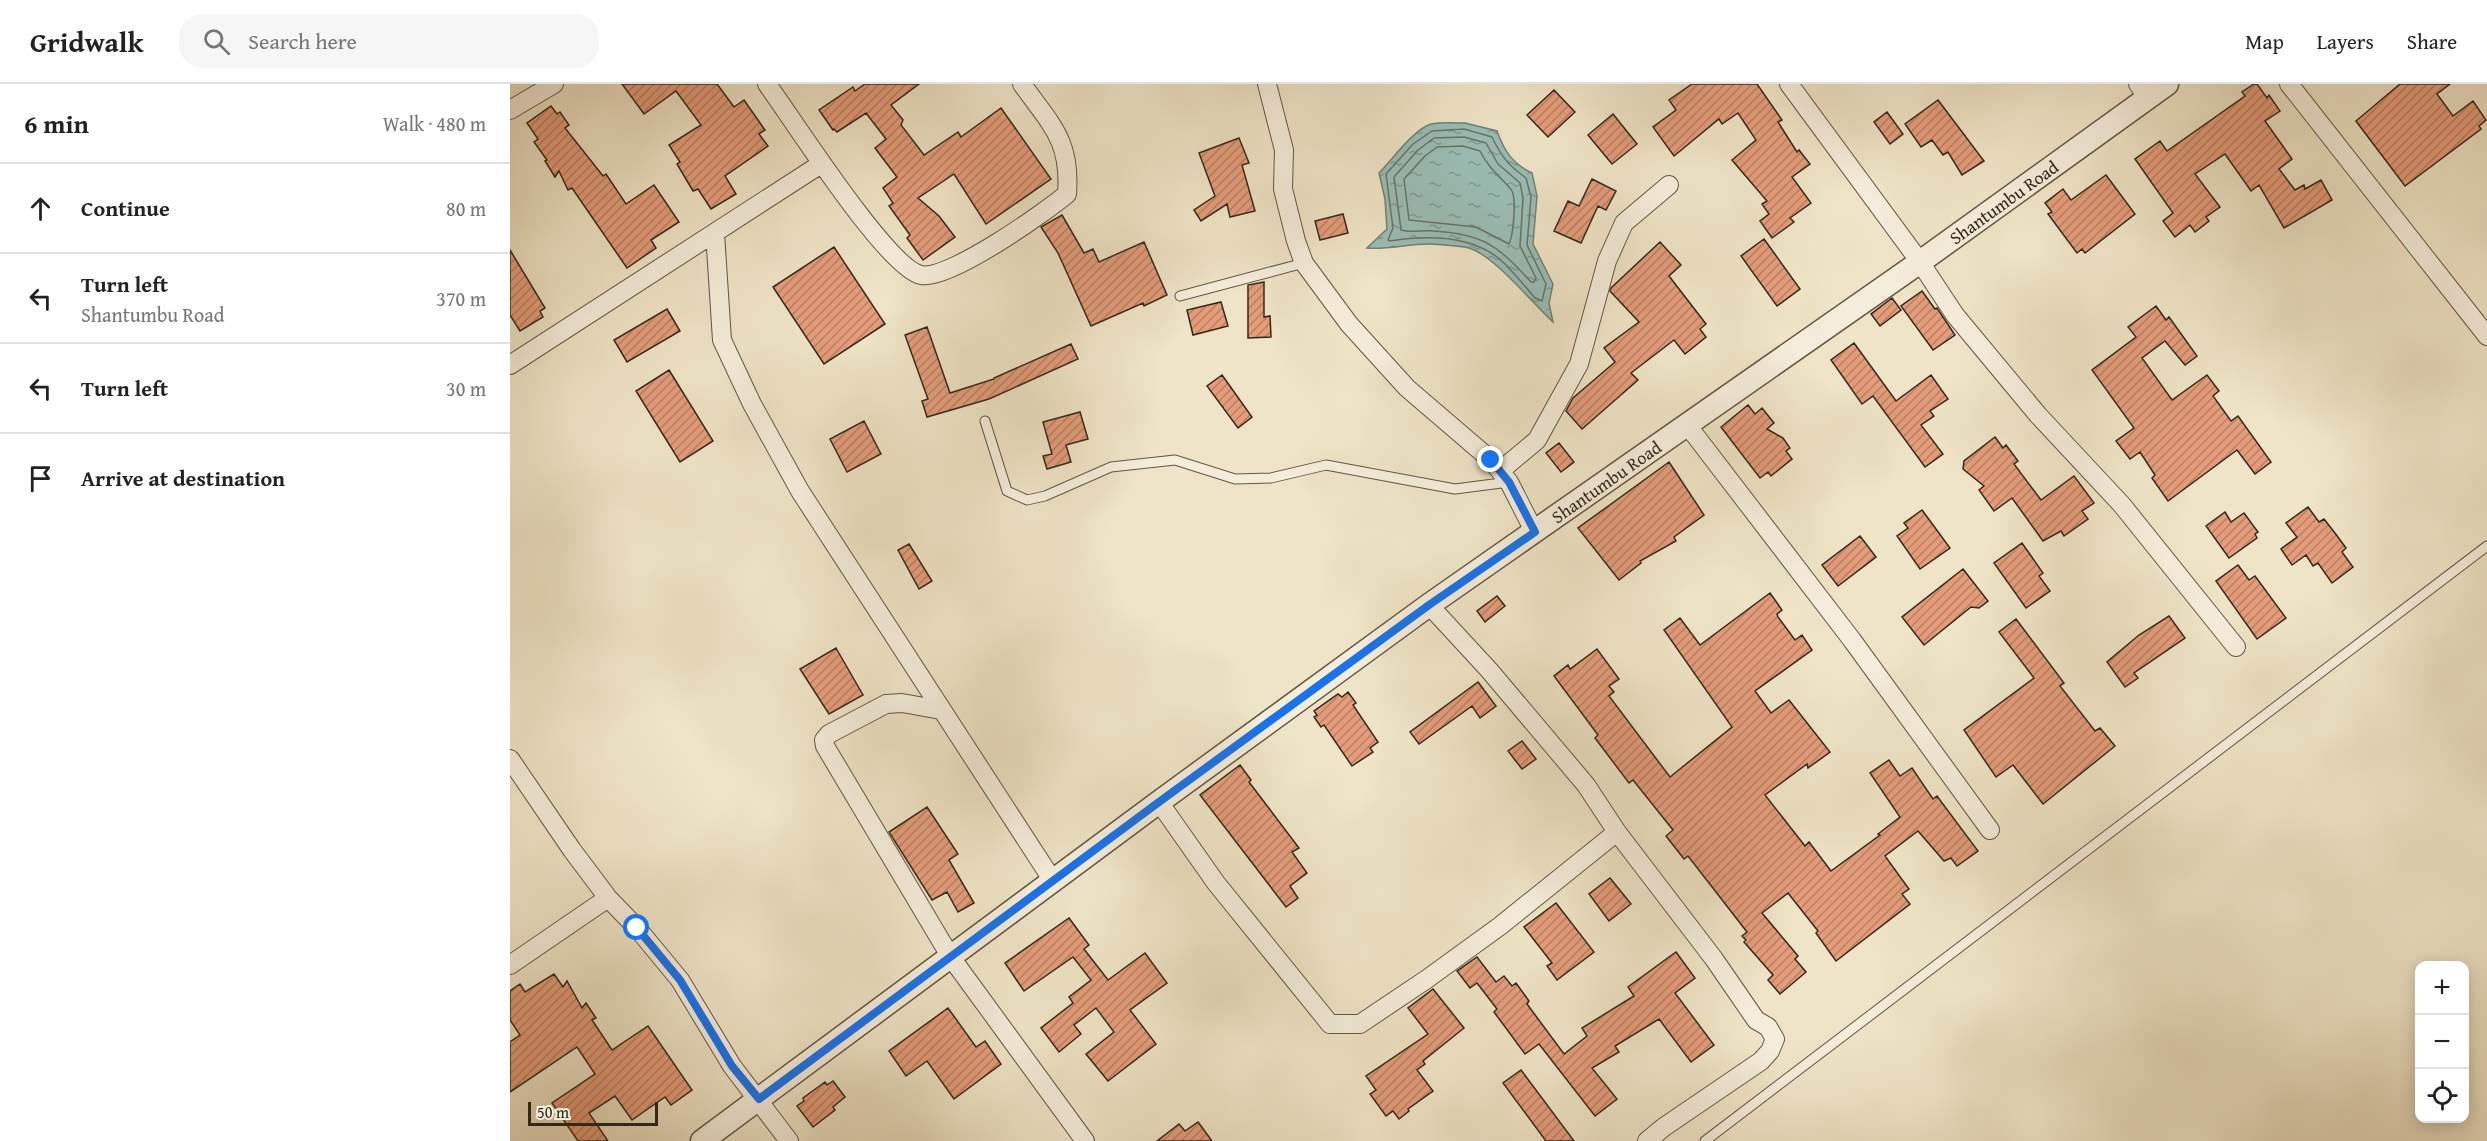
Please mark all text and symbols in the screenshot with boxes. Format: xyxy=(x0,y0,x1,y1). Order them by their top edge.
search box xyxy=(179,14,599,68)
text: Gridwalk xyxy=(30,21,143,62)
icon: search xyxy=(200,25,233,58)
text: Search here xyxy=(248,25,357,57)
text: Map xyxy=(2245,26,2284,57)
text: Layers xyxy=(2317,26,2374,57)
text: Share xyxy=(2407,26,2457,57)
text: 6 min xyxy=(24,104,89,143)
text: Walk · 480 m xyxy=(383,109,486,138)
street label: Shantumbu Road xyxy=(1943,153,2064,251)
icon: ahead xyxy=(24,192,57,225)
text: Continue xyxy=(81,192,170,224)
text: 80 m xyxy=(446,194,486,223)
text: Turn left xyxy=(81,268,168,300)
icon: left xyxy=(24,282,57,315)
text: 370 m xyxy=(436,284,486,313)
text: Shantumbu Road xyxy=(81,300,224,329)
icon: left xyxy=(24,372,57,405)
text: Turn left xyxy=(81,372,168,404)
text: 30 m xyxy=(446,374,486,403)
street label: Shantumbu Road xyxy=(1545,433,1667,529)
route end xyxy=(1477,446,1503,472)
icon: arrive xyxy=(24,462,57,495)
text: Arrive at destination xyxy=(81,462,285,494)
route start xyxy=(623,914,649,940)
map controls xyxy=(2415,961,2469,1123)
button: + xyxy=(2415,961,2469,1015)
button: − xyxy=(2415,1015,2469,1069)
button: locate xyxy=(2415,1069,2469,1123)
scale bar xyxy=(528,1099,658,1126)
text: 50 m xyxy=(537,1100,569,1124)

